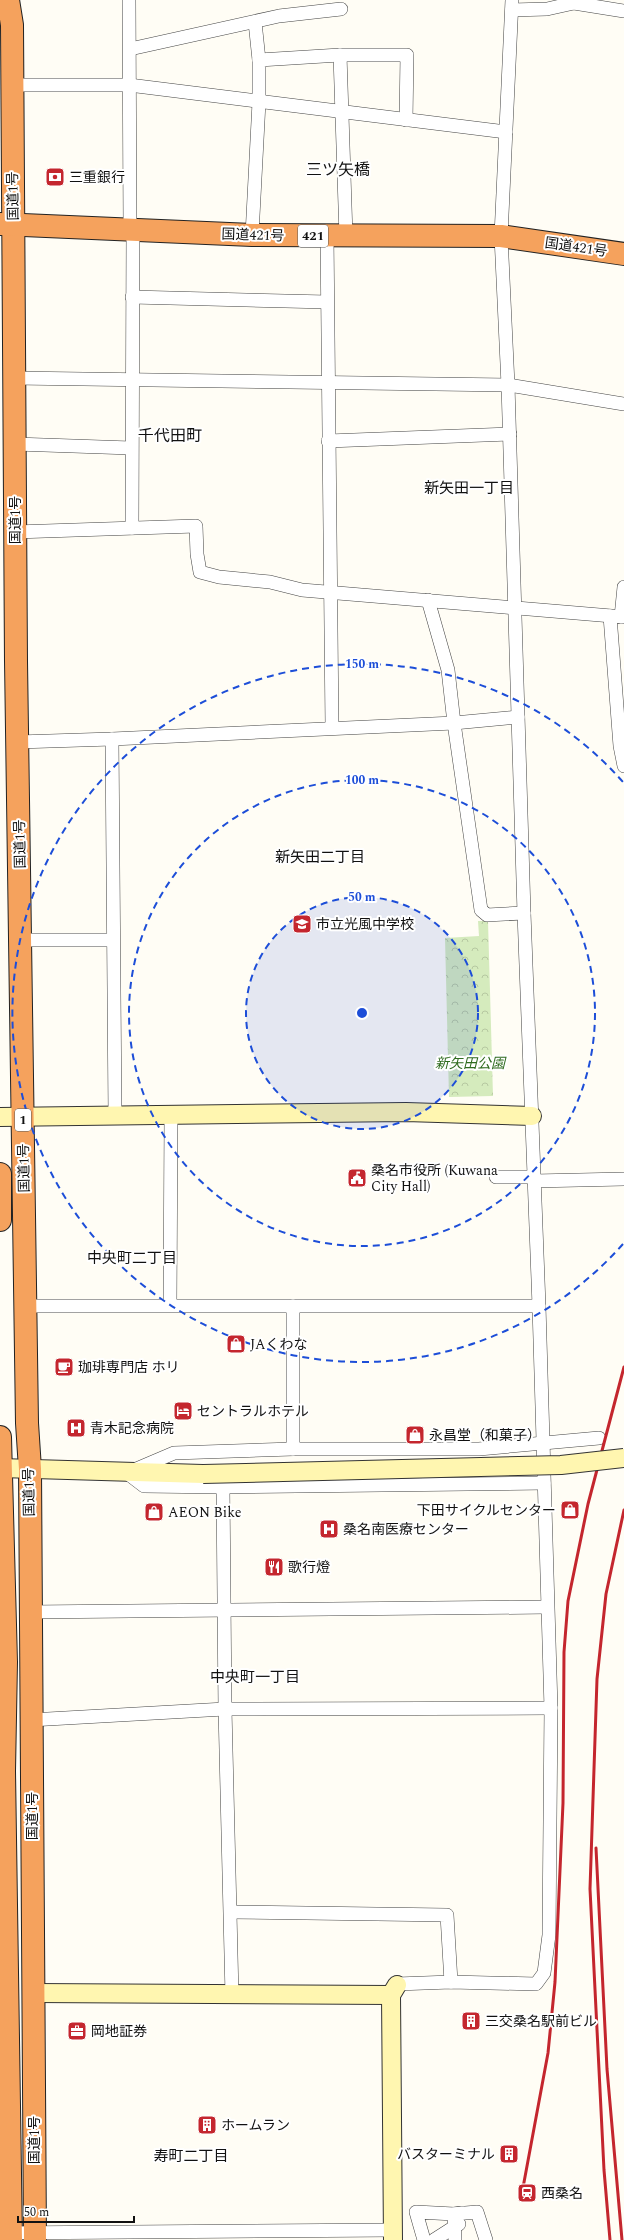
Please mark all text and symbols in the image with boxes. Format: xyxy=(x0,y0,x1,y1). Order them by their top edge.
district label: 三ツ矢橋 xyxy=(306,158,370,182)
bank icon: 三重銀行 xyxy=(44,166,66,188)
place label: 三重銀行 xyxy=(69,167,125,188)
street label: 国道1号 xyxy=(2,171,24,221)
street label: 国道421号 xyxy=(221,223,285,247)
road number: 421 xyxy=(298,225,328,247)
street label: 国道421号 xyxy=(543,232,609,262)
district label: 千代田町 xyxy=(138,424,202,448)
district label: 新矢田一丁目 xyxy=(424,477,514,500)
street label: 国道1号 xyxy=(5,496,26,545)
text: 150 m xyxy=(345,655,379,674)
text: 100 m xyxy=(345,771,379,790)
street label: 国道1号 xyxy=(9,819,31,869)
district label: 新矢田二丁目 xyxy=(275,846,365,869)
text: 50 m xyxy=(348,888,376,907)
school or university icon: 市立光風中学校 xyxy=(291,913,313,935)
place label: 市立光風中学校 xyxy=(316,914,414,935)
centre of rings xyxy=(355,1006,369,1020)
park label: 新矢田公園 xyxy=(435,1053,507,1074)
road number: 1 xyxy=(15,1109,31,1131)
street label: 国道1号 xyxy=(13,1143,35,1193)
place label: 桑名市役所 (Kuwana City Hall) xyxy=(371,1160,498,1197)
public building icon: 桑名市役所 (Kuwana City Hall) xyxy=(346,1167,368,1189)
district label: 中央町二丁目 xyxy=(87,1247,177,1270)
shop icon: JAくわな xyxy=(225,1333,247,1355)
place label: JAくわな xyxy=(250,1334,307,1355)
cafe icon: 珈琲専門店 ホリ xyxy=(53,1356,75,1378)
place label: 珈琲専門店 ホリ xyxy=(78,1357,180,1378)
hotel icon: セントラルホテル xyxy=(172,1400,194,1422)
place label: セントラルホテル xyxy=(197,1401,309,1422)
hospital icon: 青木記念病院 xyxy=(65,1417,87,1439)
place label: 青木記念病院 xyxy=(90,1418,174,1439)
shop icon: 永昌堂（和菓子） xyxy=(404,1424,426,1446)
place label: 永昌堂（和菓子） xyxy=(429,1425,541,1446)
street label: 国道1号 xyxy=(18,1467,40,1517)
shop icon: 下田サイクルセンター xyxy=(559,1499,581,1521)
place label: 下田サイクルセンター xyxy=(417,1500,556,1521)
shop icon: AEON Bike xyxy=(143,1501,165,1523)
place label: AEON Bike xyxy=(168,1502,242,1523)
hospital icon: 桑名南医療センター xyxy=(318,1518,340,1540)
place label: 桑名南医療センター xyxy=(343,1519,469,1540)
restaurant icon: 歌行燈 xyxy=(263,1556,285,1578)
place label: 歌行燈 xyxy=(288,1557,330,1578)
district label: 中央町一丁目 xyxy=(210,1666,300,1689)
street label: 国道1号 xyxy=(22,1792,43,1841)
building icon: 三交桑名駅前ビル xyxy=(460,2010,482,2032)
place label: 三交桑名駅前ビル xyxy=(485,2011,597,2032)
office icon: 岡地証券 xyxy=(66,2020,88,2042)
place label: 岡地証券 xyxy=(91,2021,147,2042)
building icon: ホームラン xyxy=(196,2114,218,2136)
place label: ホームラン xyxy=(221,2115,290,2136)
street label: 国道1号 xyxy=(24,2116,45,2165)
building icon: バスターミナル xyxy=(498,2143,520,2165)
place label: バスターミナル xyxy=(397,2144,495,2165)
district label: 寿町二丁目 xyxy=(153,2145,229,2168)
station icon: 西桑名 xyxy=(516,2182,538,2204)
place label: 西桑名 xyxy=(541,2183,583,2204)
scale bar xyxy=(18,2198,134,2224)
text: 50 m xyxy=(24,2203,49,2222)

